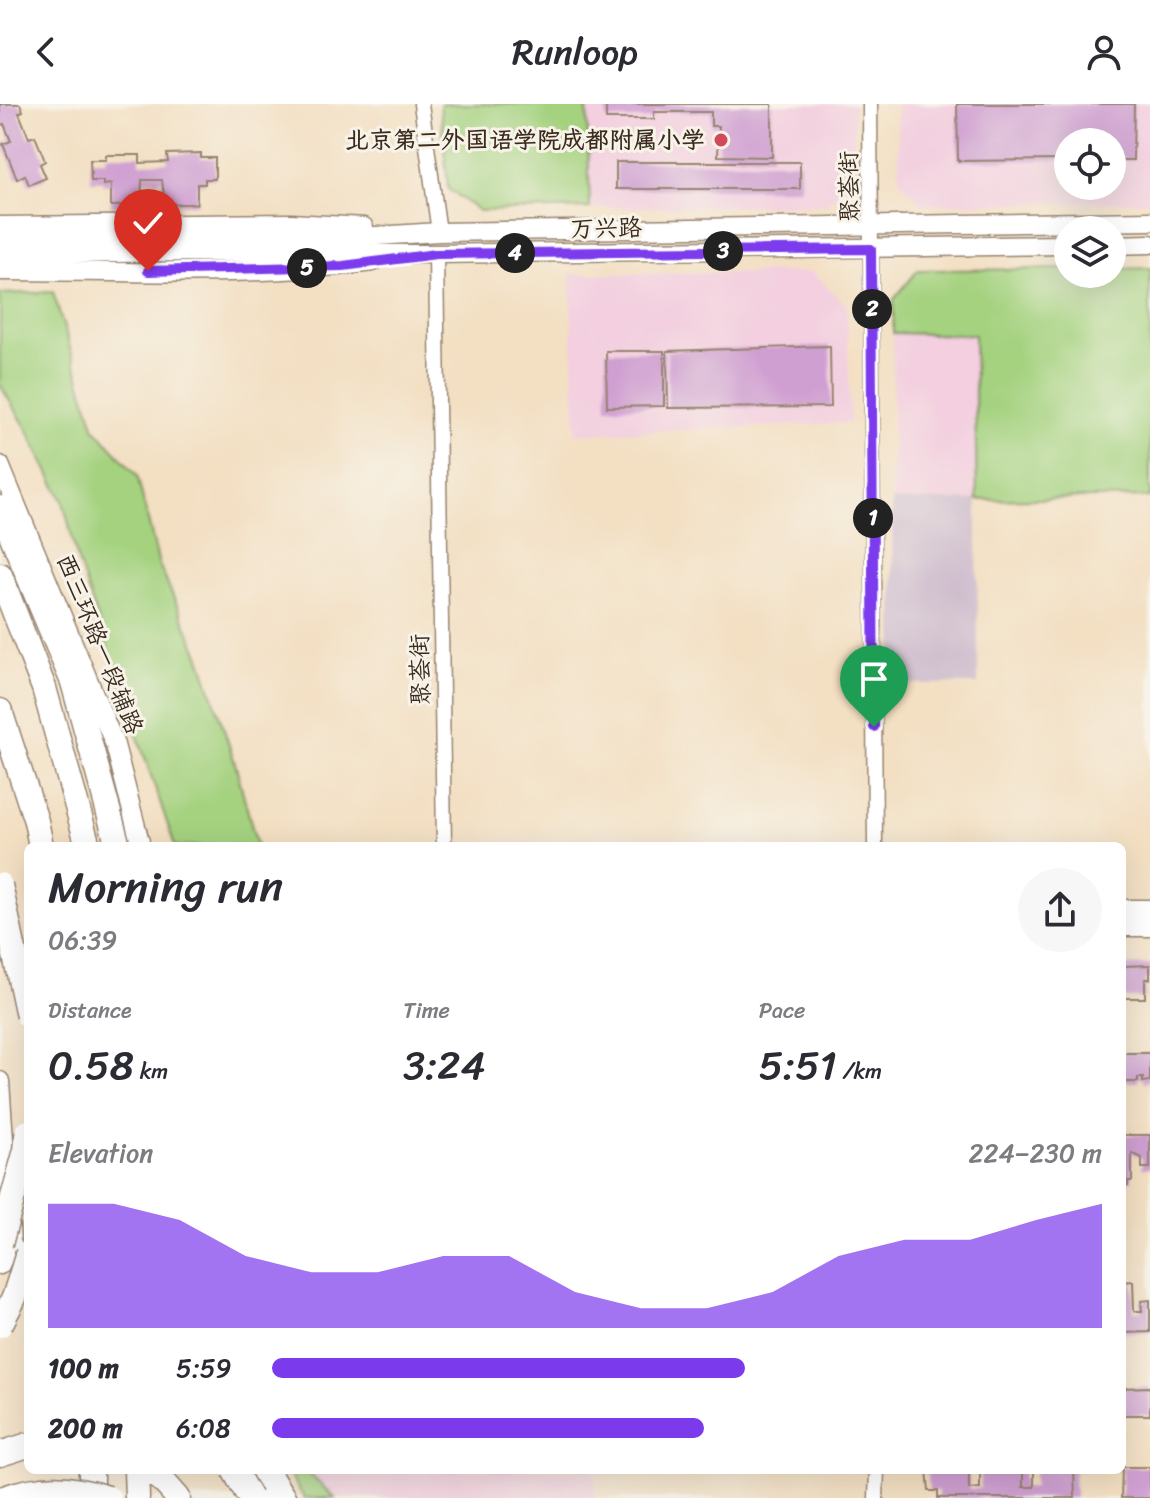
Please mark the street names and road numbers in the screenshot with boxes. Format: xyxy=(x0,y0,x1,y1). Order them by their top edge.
street label: 聚荟街 xyxy=(827,151,871,223)
street label: 万兴路 xyxy=(570,206,642,250)
street label: 西三环路一段辅路 xyxy=(45,547,155,741)
street label: 聚荟街 xyxy=(398,634,442,706)

